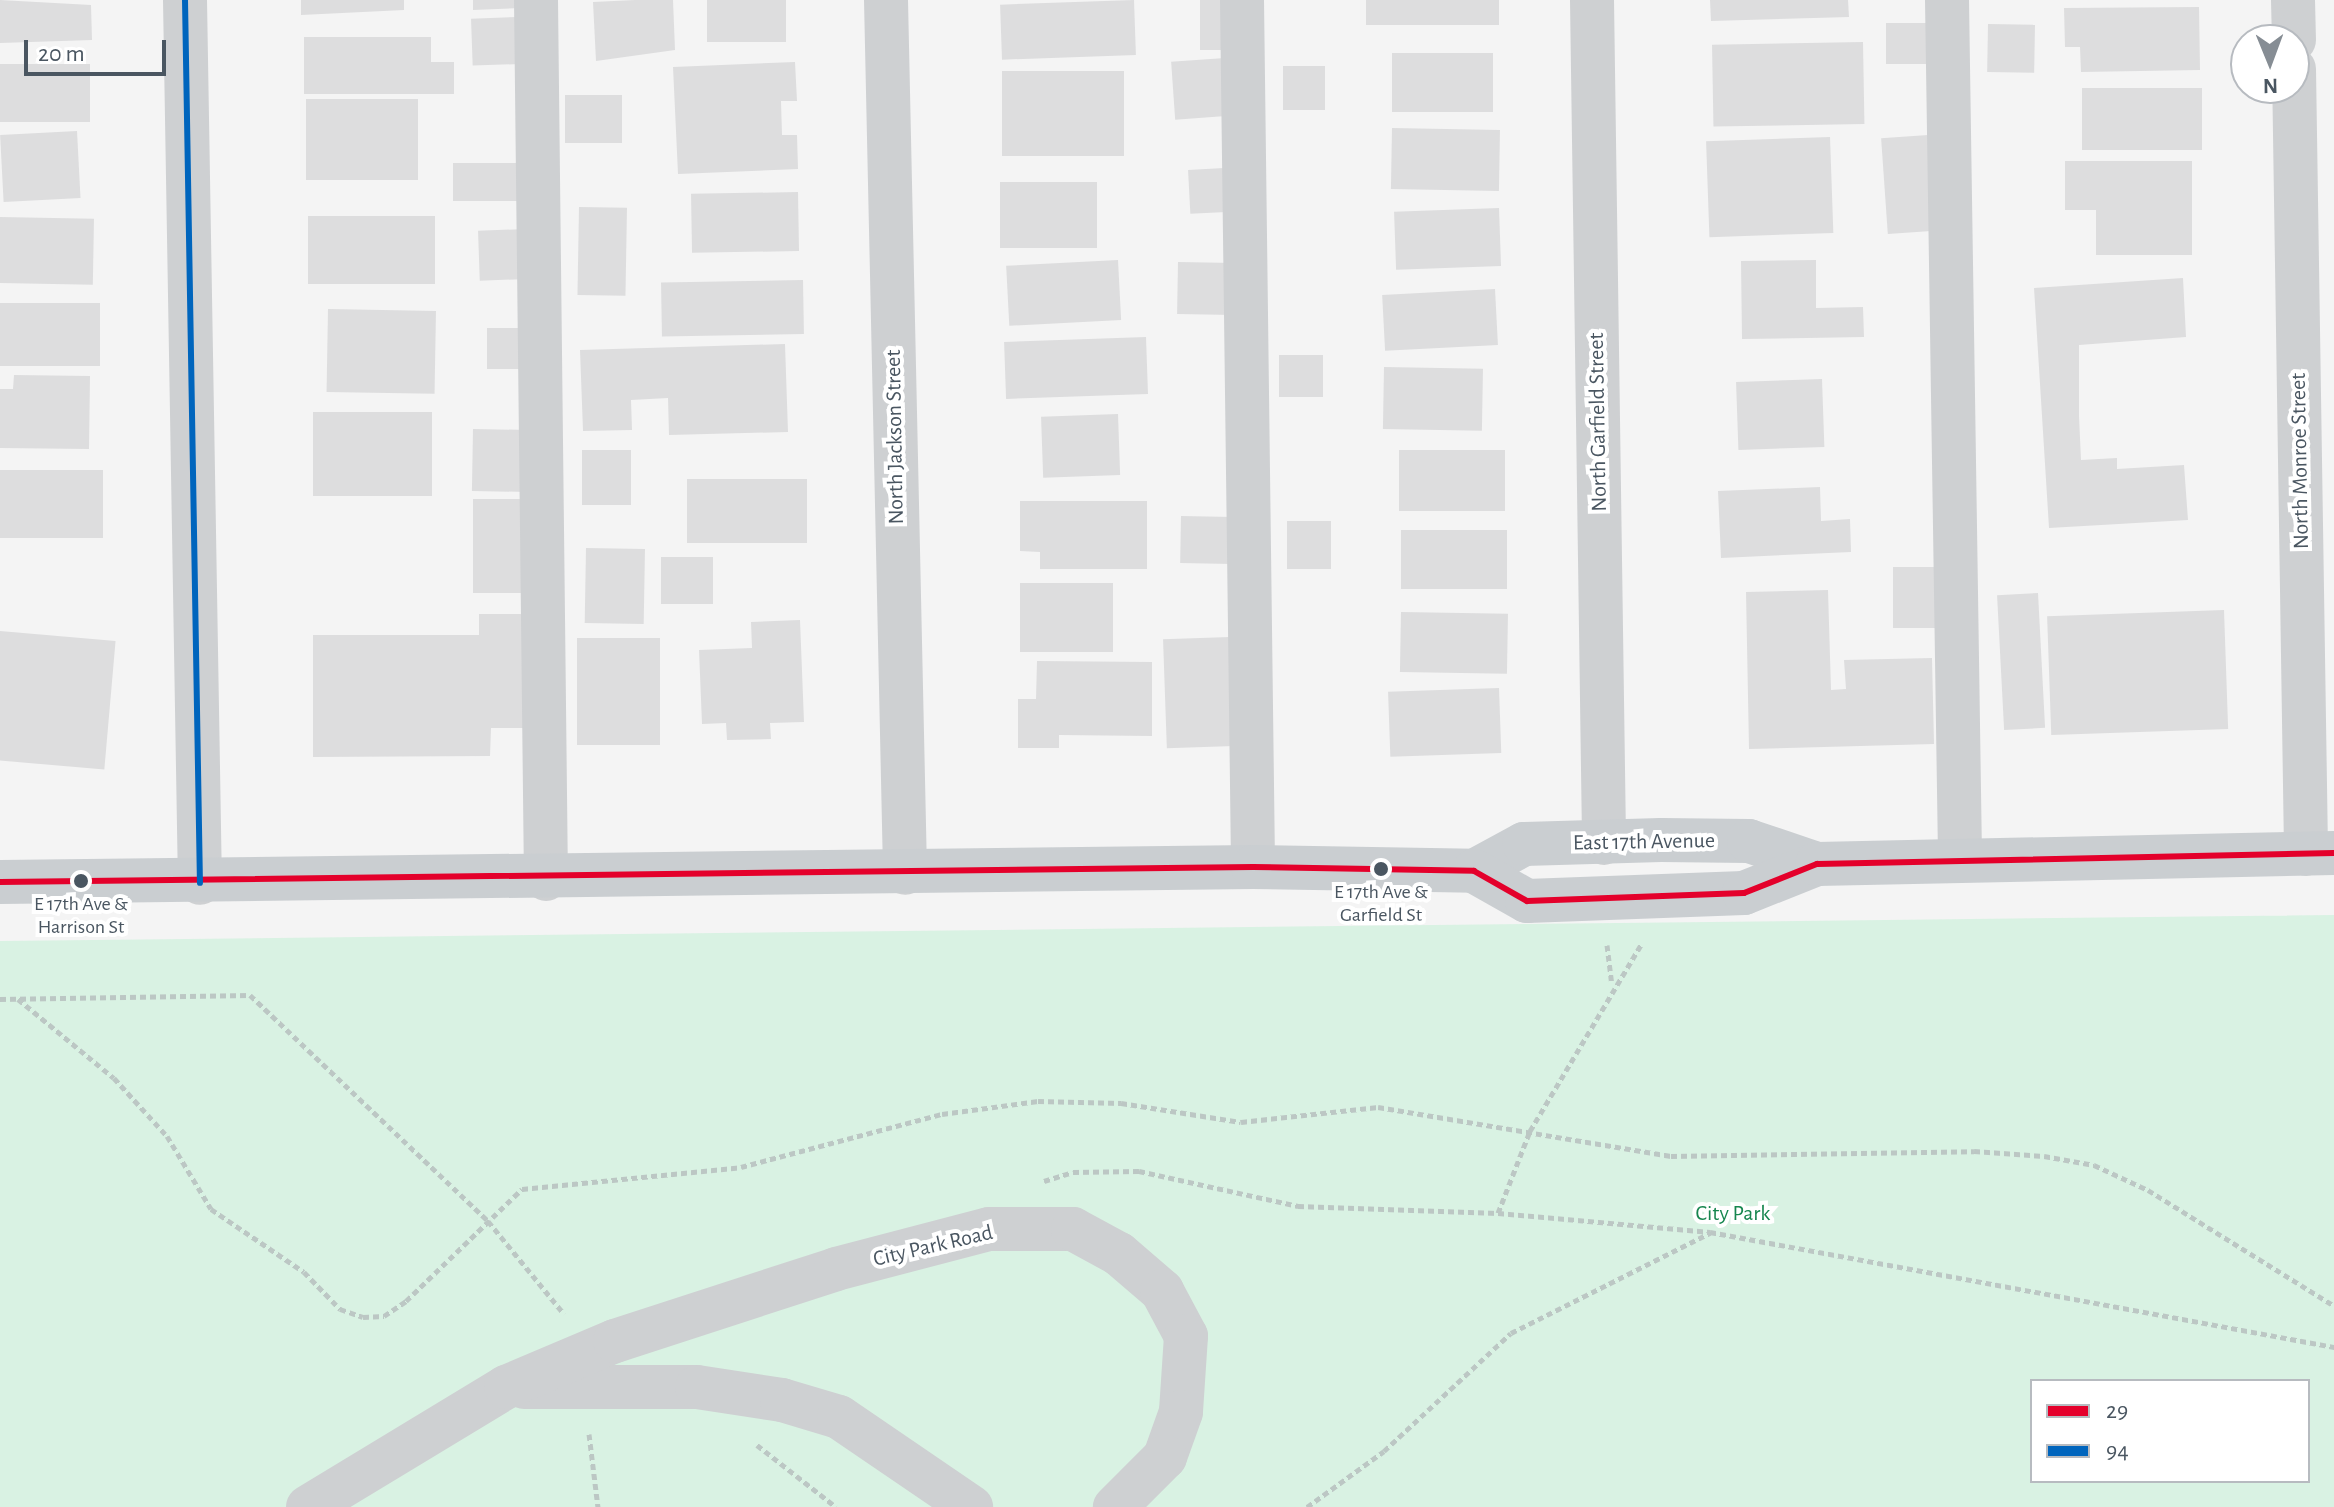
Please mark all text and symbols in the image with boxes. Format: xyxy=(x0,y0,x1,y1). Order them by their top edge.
scale bar xyxy=(28,24,170,74)
north arrow xyxy=(2230,24,2310,104)
text: 20 m xyxy=(38,42,85,66)
text: N xyxy=(2263,75,2278,97)
street label: North Garfield Street xyxy=(1583,332,1613,512)
street label: North Jackson Street xyxy=(880,349,910,525)
street label: North Monroe Street xyxy=(2285,373,2315,549)
street label: East 17th Avenue xyxy=(1573,828,1715,856)
marker: E 17th Ave & Garfield St xyxy=(1373,861,1389,877)
marker: E 17th Ave & Harrison St xyxy=(73,873,89,889)
place label: E 17th Ave & Garfield St xyxy=(1334,880,1428,927)
place label: E 17th Ave & Harrison St xyxy=(34,892,128,939)
park label: City Park xyxy=(1696,1201,1770,1227)
street label: City Park Road xyxy=(871,1219,995,1273)
legend xyxy=(2030,1379,2310,1483)
text: 29 xyxy=(2106,1399,2128,1423)
text: 94 xyxy=(2106,1439,2129,1463)

